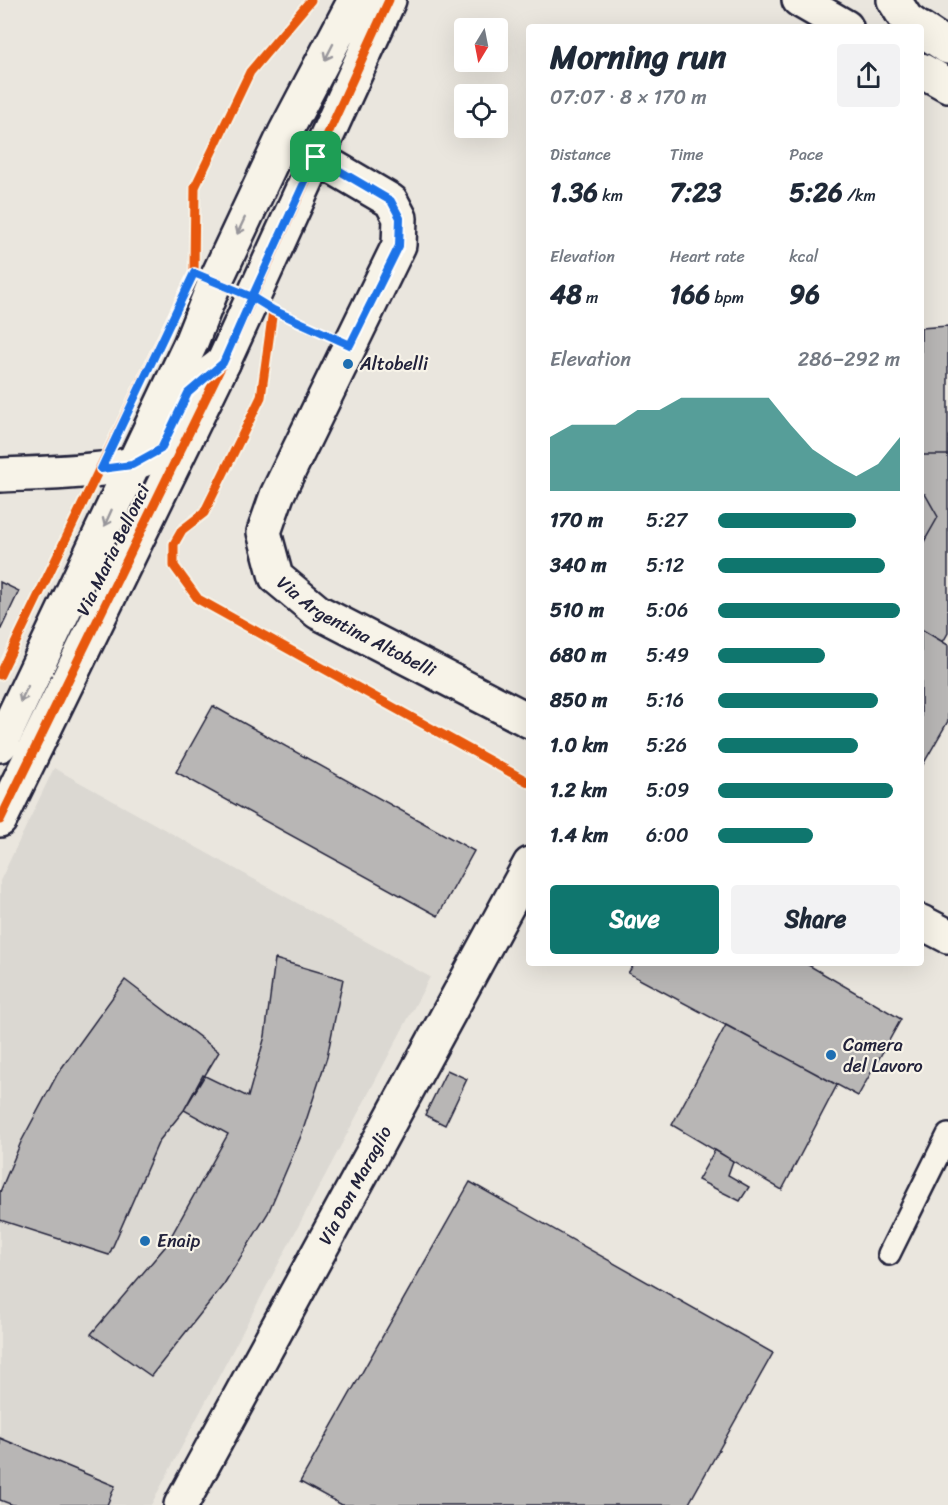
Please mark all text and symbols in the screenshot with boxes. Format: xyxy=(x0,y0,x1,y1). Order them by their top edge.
north arrow xyxy=(454,18,508,72)
map controls xyxy=(454,18,508,138)
text: Morning run xyxy=(550,28,726,86)
one-way arrow xyxy=(323,43,334,61)
button: share xyxy=(837,44,900,107)
text: 07:07 · 8 × 170 m xyxy=(550,80,707,115)
button: locate xyxy=(454,84,508,138)
pin xyxy=(290,131,341,182)
icon: arrive xyxy=(299,140,332,173)
text: Distance xyxy=(550,140,611,169)
text: Time xyxy=(670,140,703,169)
text: Pace xyxy=(789,140,823,169)
text: 1.36 xyxy=(550,169,598,215)
text: 7:23 xyxy=(670,169,722,215)
text: 5:26 xyxy=(789,169,843,215)
text: km xyxy=(598,181,623,210)
text: /km xyxy=(843,181,876,210)
one-way arrow xyxy=(235,217,247,235)
text: Elevation xyxy=(550,242,615,271)
text: Heart rate xyxy=(670,242,745,271)
text: kcal xyxy=(789,242,818,271)
text: 48 xyxy=(550,271,582,317)
text: 166 xyxy=(670,271,710,317)
text: 96 xyxy=(789,271,820,317)
text: m xyxy=(582,283,598,312)
text: bpm xyxy=(710,283,744,312)
text: Elevation xyxy=(550,342,631,377)
text: 286–292 m xyxy=(798,342,900,377)
place label: Altobelli xyxy=(359,348,429,380)
marker: Altobelli xyxy=(341,357,355,371)
street label: Via Maria Bellonci xyxy=(67,478,159,621)
text: 170 m xyxy=(550,503,603,538)
text: 5:27 xyxy=(646,503,687,538)
one-way arrow xyxy=(102,508,113,526)
text: 340 m xyxy=(550,548,607,583)
text: 5:12 xyxy=(646,548,684,583)
street label: Via Argentina Altobelli xyxy=(269,568,442,686)
text: 510 m xyxy=(550,593,604,628)
text: 5:06 xyxy=(646,593,688,628)
text: 680 m xyxy=(550,638,607,673)
text: 5:49 xyxy=(646,638,689,673)
text: 850 m xyxy=(550,683,607,718)
text: 5:16 xyxy=(646,683,684,718)
one-way arrow xyxy=(18,685,30,703)
text: 1.0 km xyxy=(550,728,608,763)
text: 5:26 xyxy=(646,728,687,763)
text: 1.2 km xyxy=(550,773,607,808)
text: 5:09 xyxy=(646,773,689,808)
text: 1.4 km xyxy=(550,818,608,853)
text: 6:00 xyxy=(646,818,689,853)
button: Save xyxy=(550,885,719,954)
button: Share xyxy=(731,885,900,954)
place label: Camera del Lavoro xyxy=(843,1029,923,1082)
marker: Camera del Lavoro xyxy=(824,1048,838,1062)
street label: Via Don Maraglio xyxy=(309,1120,401,1251)
place label: Enaip xyxy=(157,1225,201,1257)
marker: Enaip xyxy=(138,1234,152,1248)

